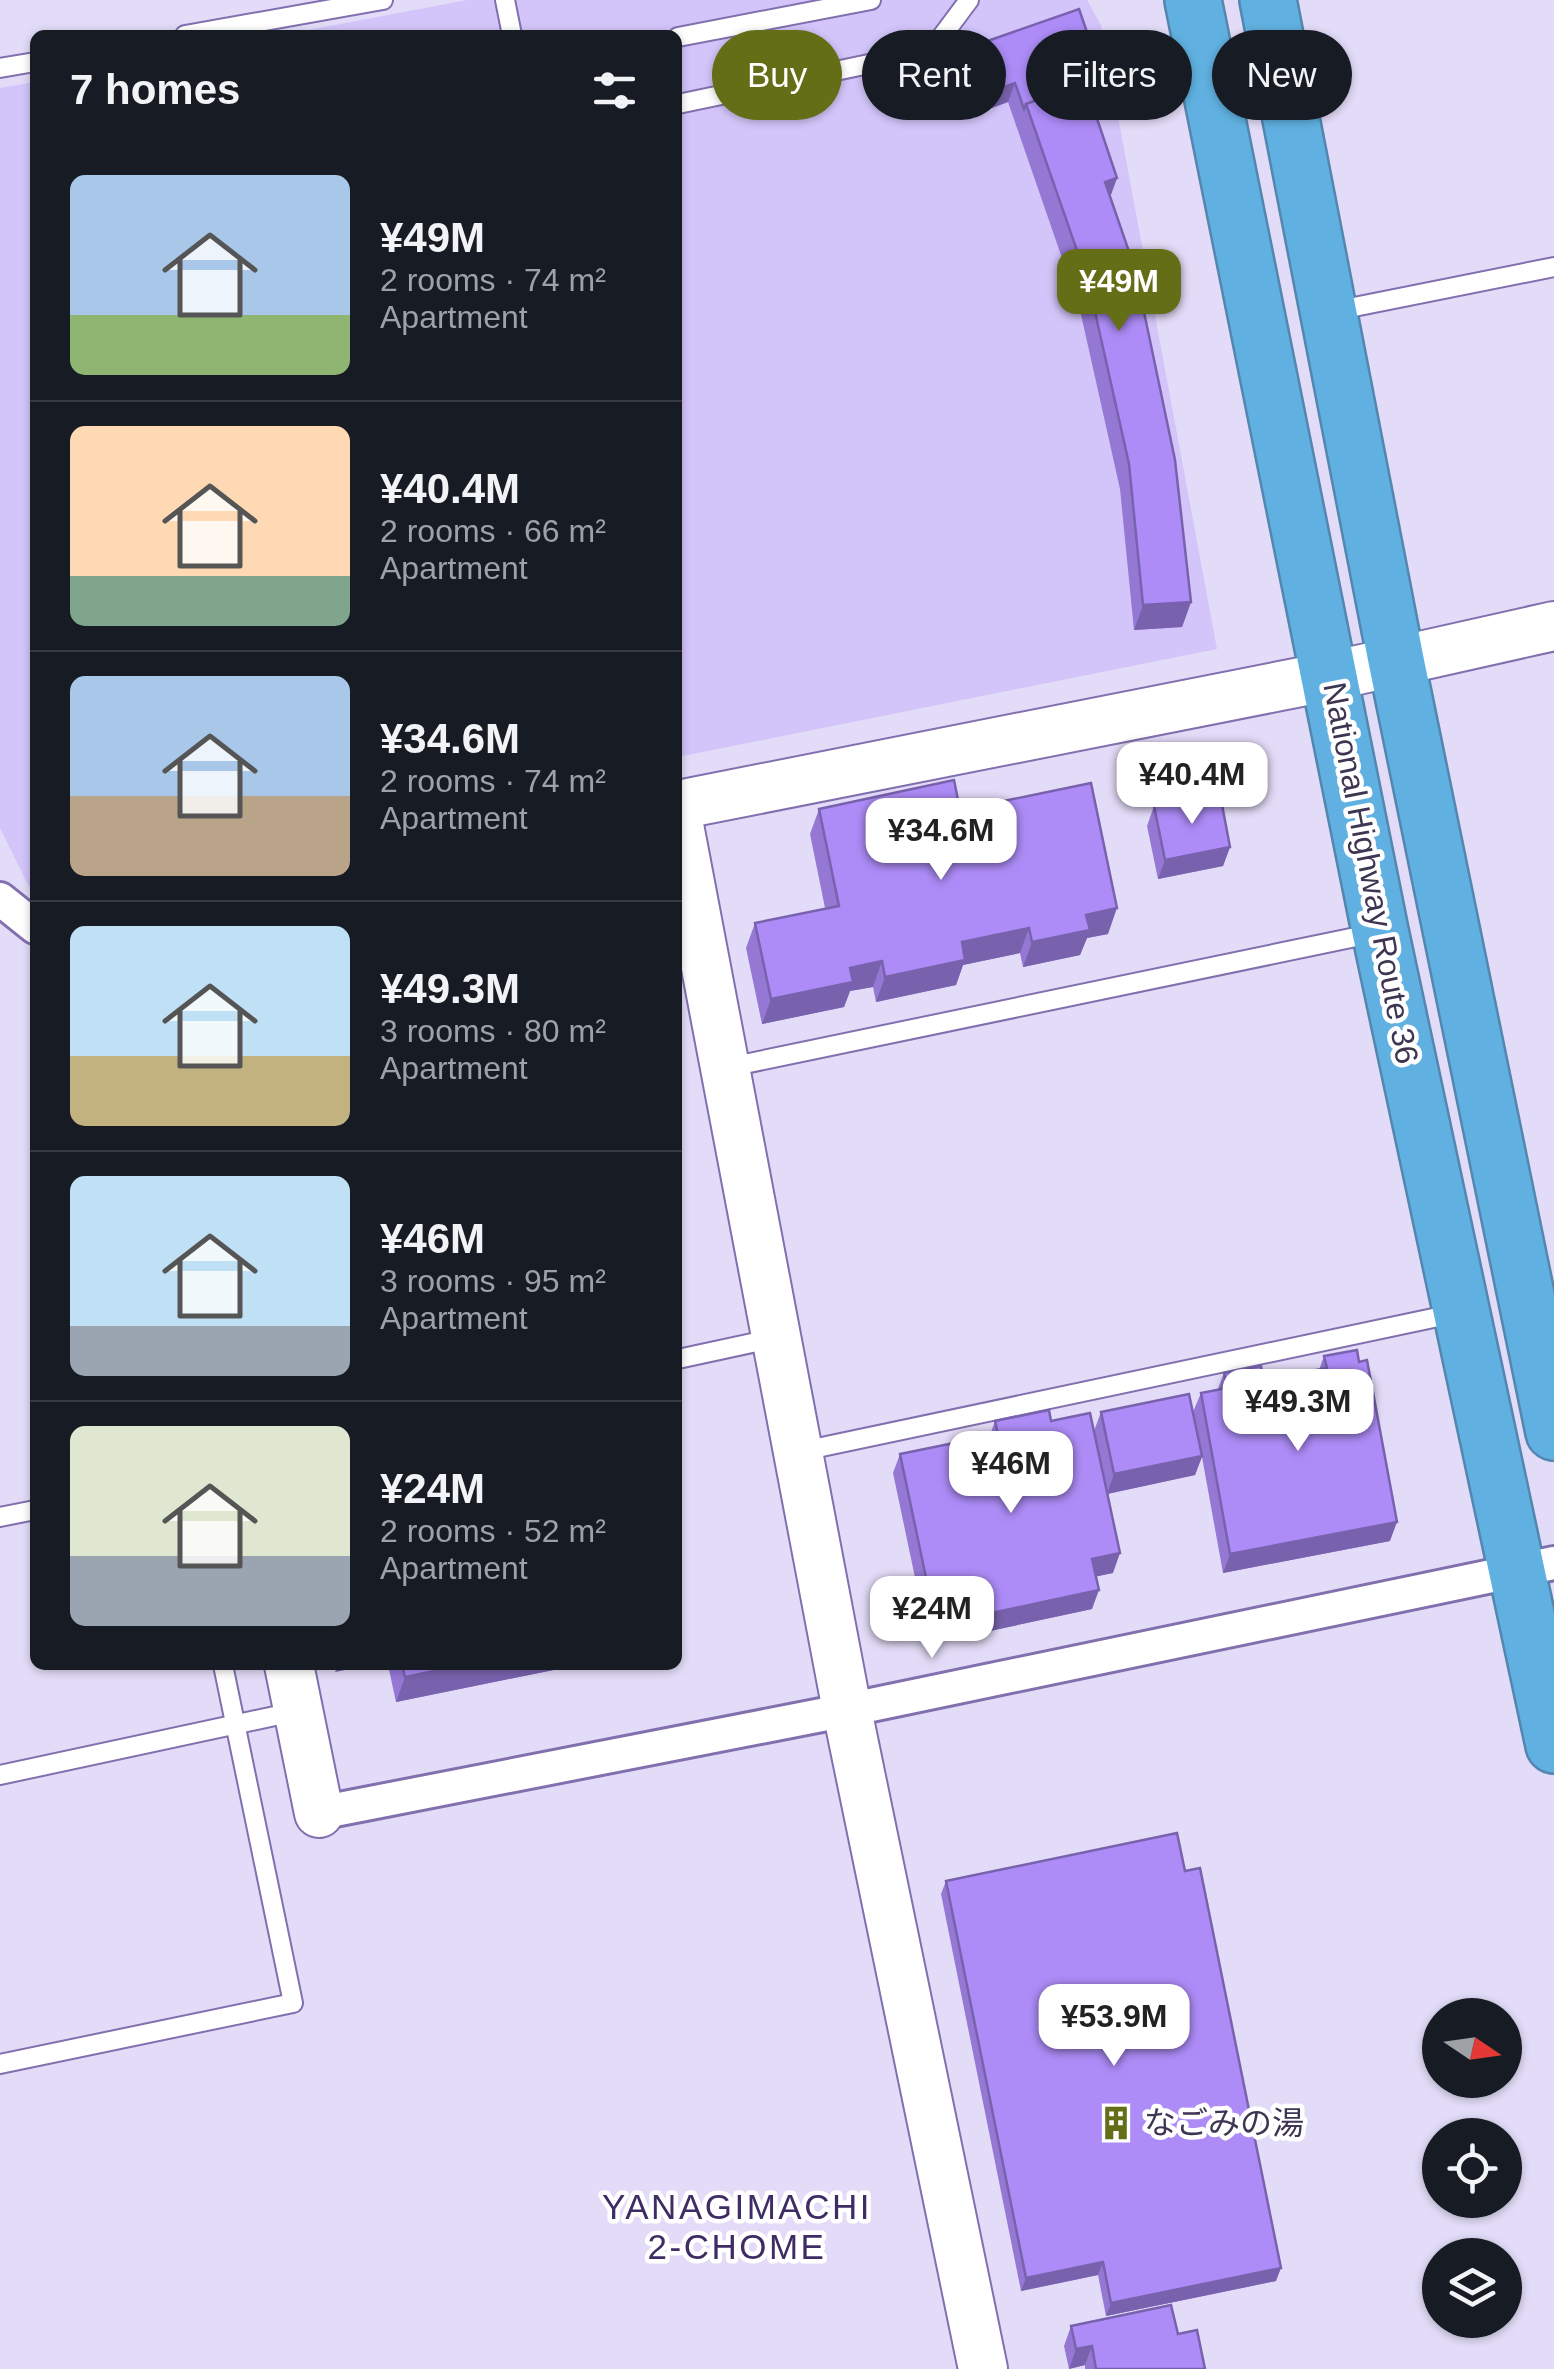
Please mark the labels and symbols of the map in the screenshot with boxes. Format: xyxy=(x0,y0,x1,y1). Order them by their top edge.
pin: ¥49M xyxy=(1060,249,1178,334)
street label: National Highway Route 36 xyxy=(1316,679,1426,1067)
pin: ¥40.4M xyxy=(1111,742,1273,827)
pin: ¥34.6M xyxy=(860,798,1022,883)
pin: ¥49.3M xyxy=(1217,1369,1379,1454)
pin: ¥46M xyxy=(952,1431,1070,1516)
pin: ¥24M xyxy=(873,1576,991,1661)
pin: ¥53.9M xyxy=(1033,1984,1195,2069)
north arrow xyxy=(1422,1998,1522,2098)
building icon: なごみの湯 xyxy=(1097,2104,1135,2142)
place label: なごみの湯 xyxy=(1144,2105,1304,2141)
district label: YANAGIMACHI 2-CHOME xyxy=(602,2187,872,2266)

